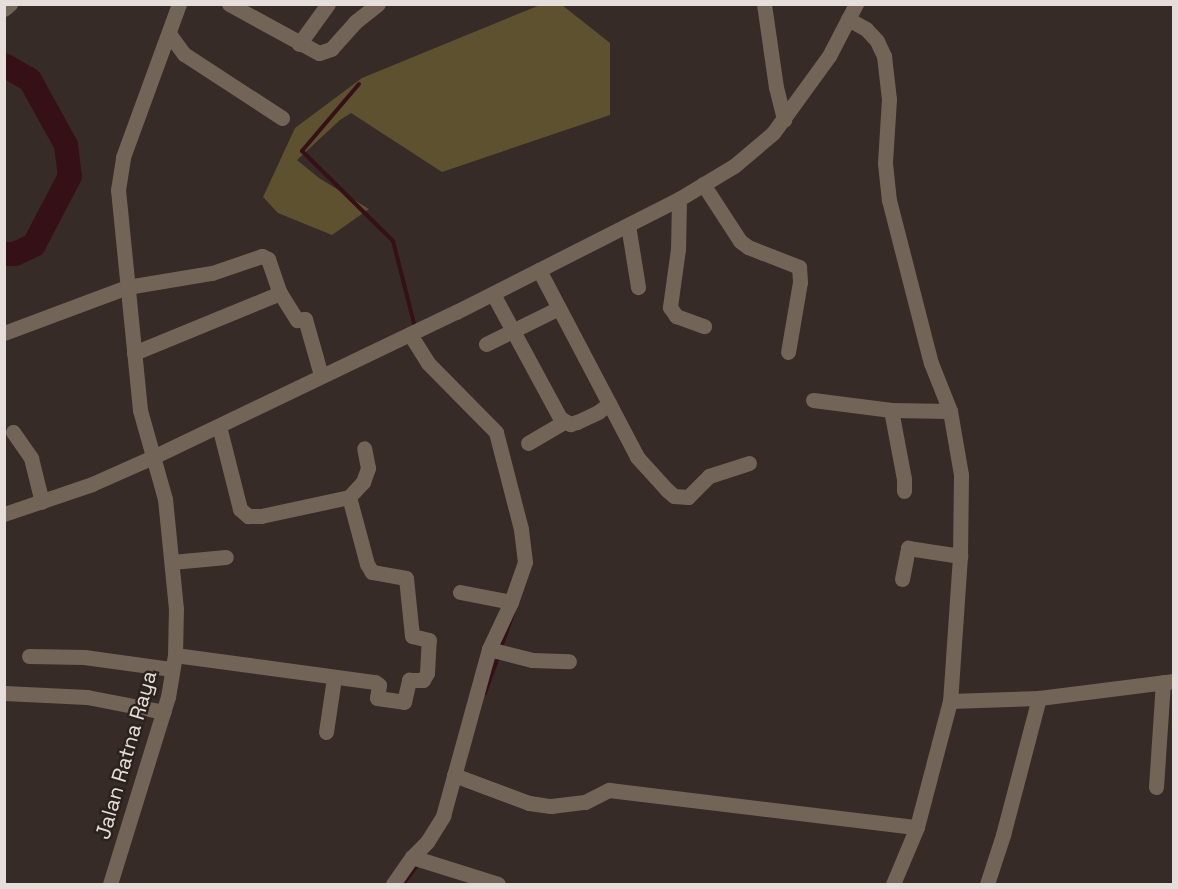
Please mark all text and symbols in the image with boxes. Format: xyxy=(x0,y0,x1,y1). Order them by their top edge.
street label: Jalan Ratna Raya xyxy=(90,668,162,842)

